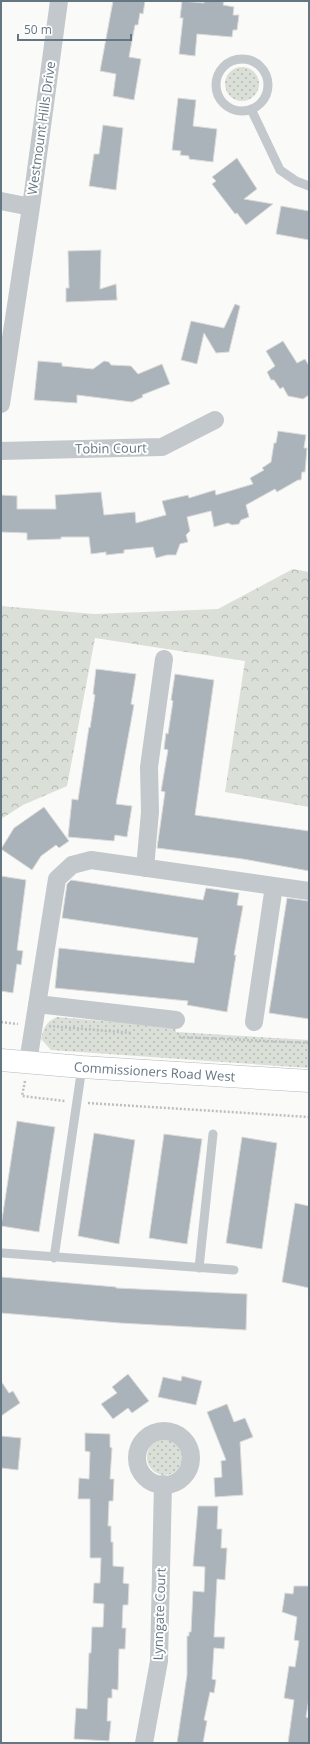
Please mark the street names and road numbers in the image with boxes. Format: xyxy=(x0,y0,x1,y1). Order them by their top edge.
street label: Westmount Hills Drive xyxy=(23,60,59,196)
street label: Tobin Court xyxy=(75,438,147,458)
street label: Commissioners Road West xyxy=(73,1057,236,1085)
street label: Lynngate Court xyxy=(148,1567,170,1661)

